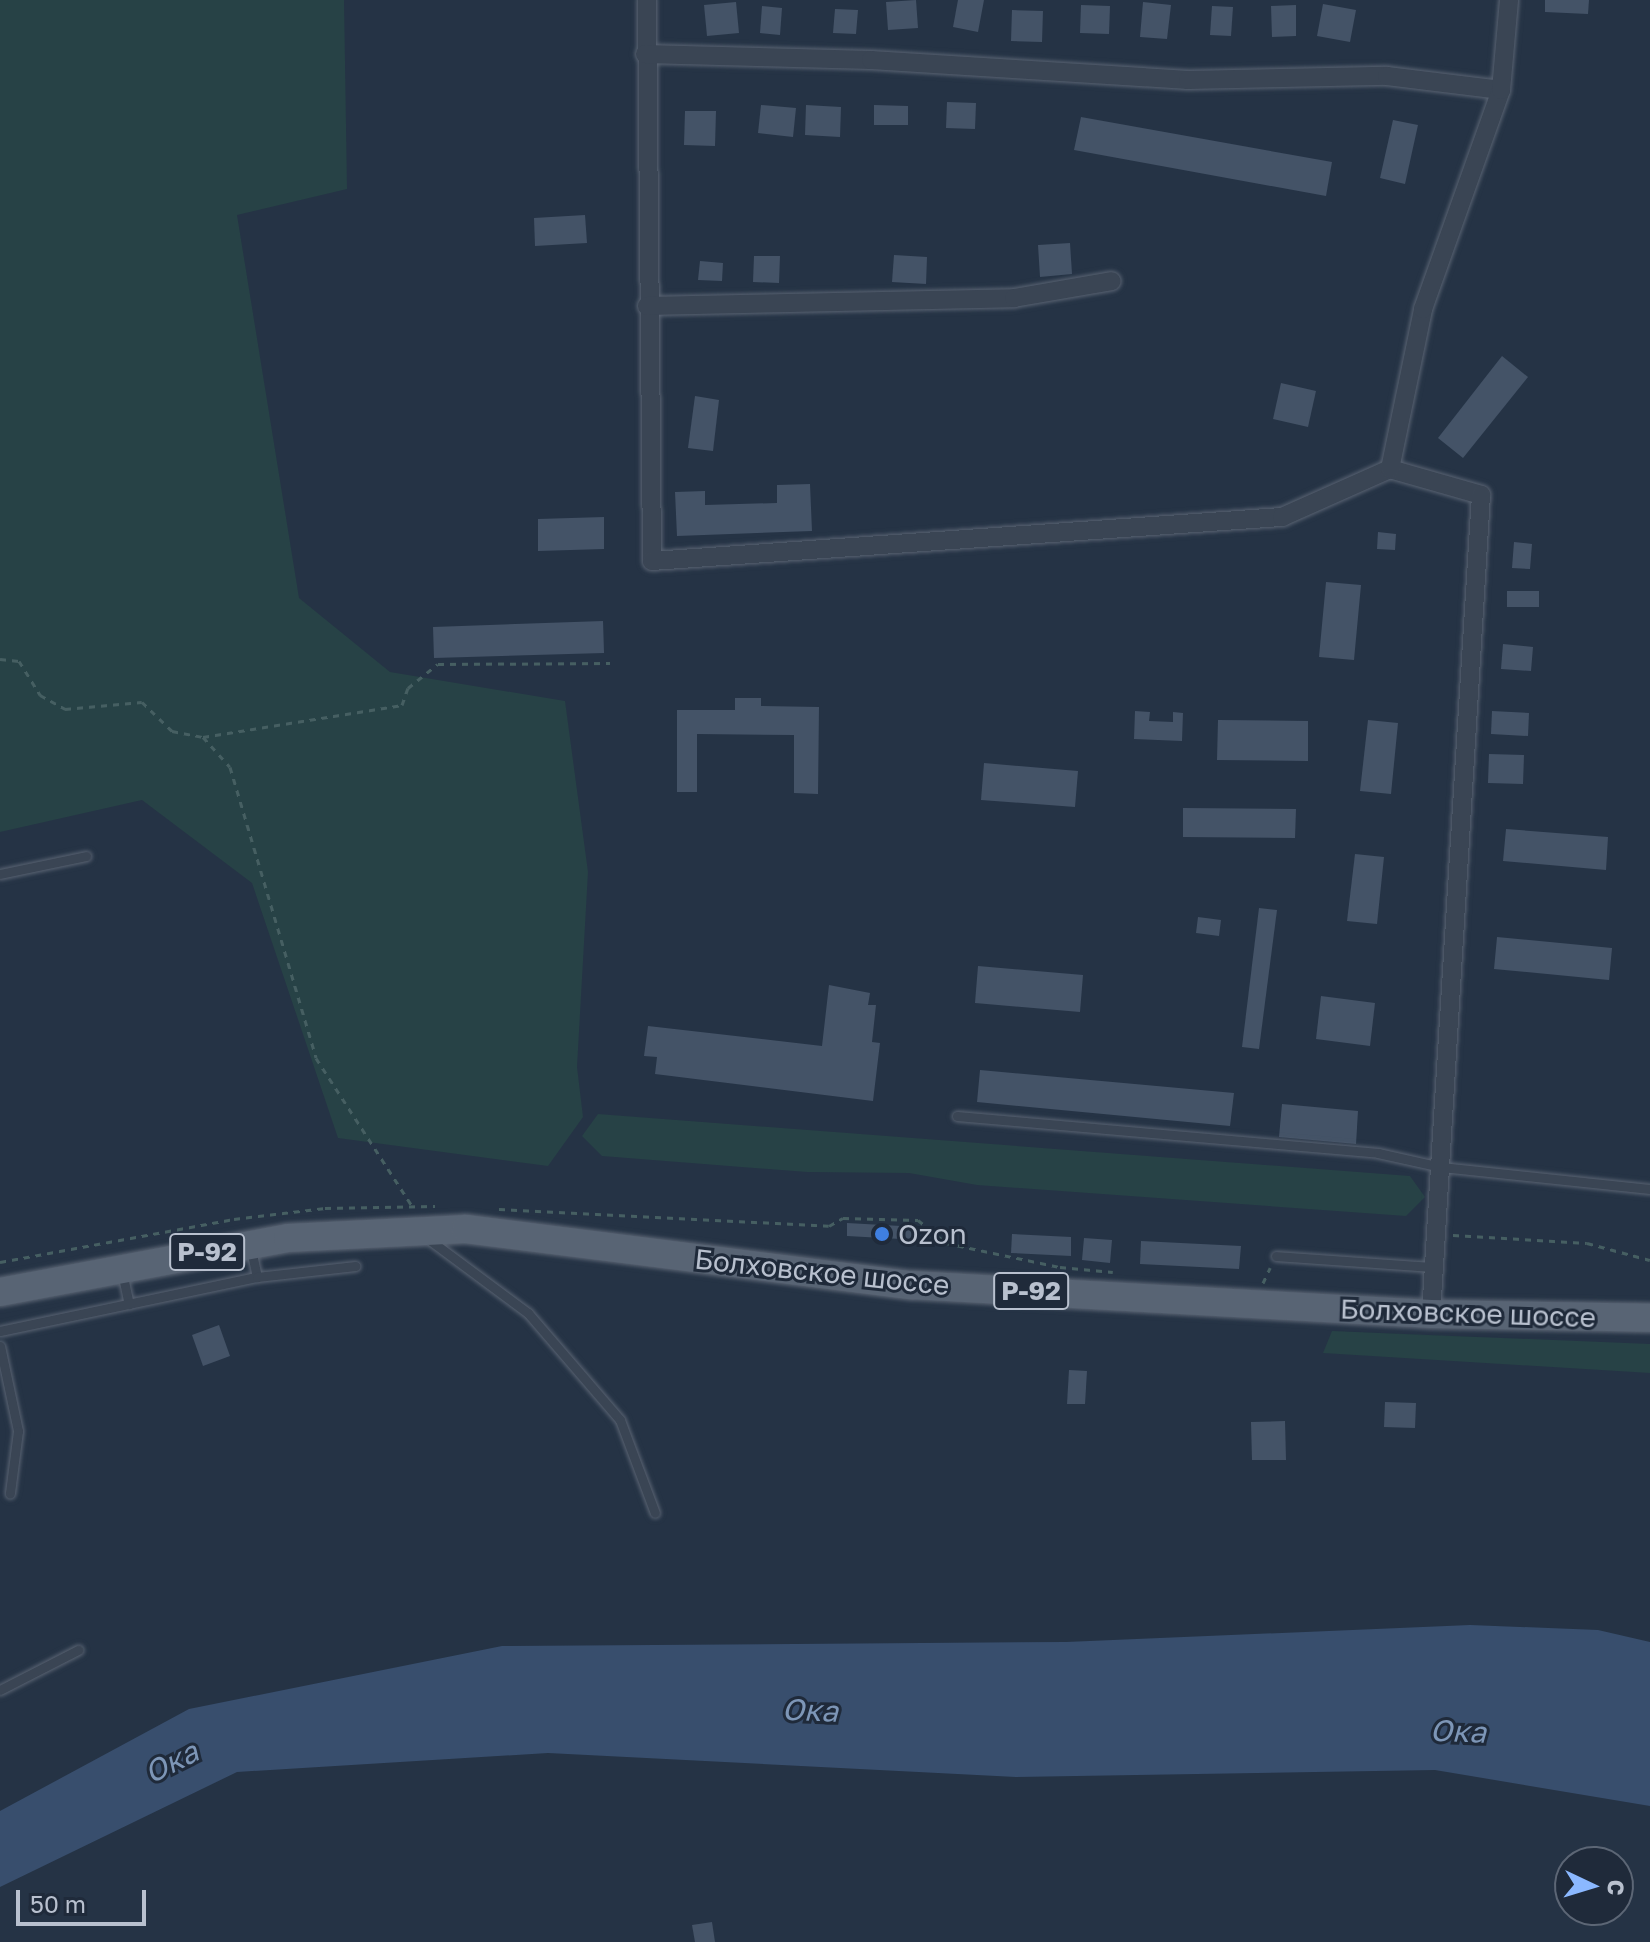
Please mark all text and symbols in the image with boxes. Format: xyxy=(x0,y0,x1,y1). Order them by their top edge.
place label: Ozon xyxy=(898,1217,967,1251)
marker: Ozon xyxy=(873,1225,891,1243)
road number: Р-92 xyxy=(169,1230,245,1274)
street label: Болховское шоссе xyxy=(693,1242,951,1302)
road number: Р-92 xyxy=(993,1269,1069,1313)
street label: Болховское шоссе xyxy=(1339,1292,1597,1334)
water label: Ока xyxy=(781,1691,839,1729)
water label: Ока xyxy=(1429,1712,1487,1750)
water label: Ока xyxy=(138,1733,204,1791)
north arrow xyxy=(1554,1846,1634,1926)
scale bar xyxy=(20,1874,150,1924)
text: С xyxy=(1602,1879,1630,1896)
text: 50 m xyxy=(30,1889,86,1918)

